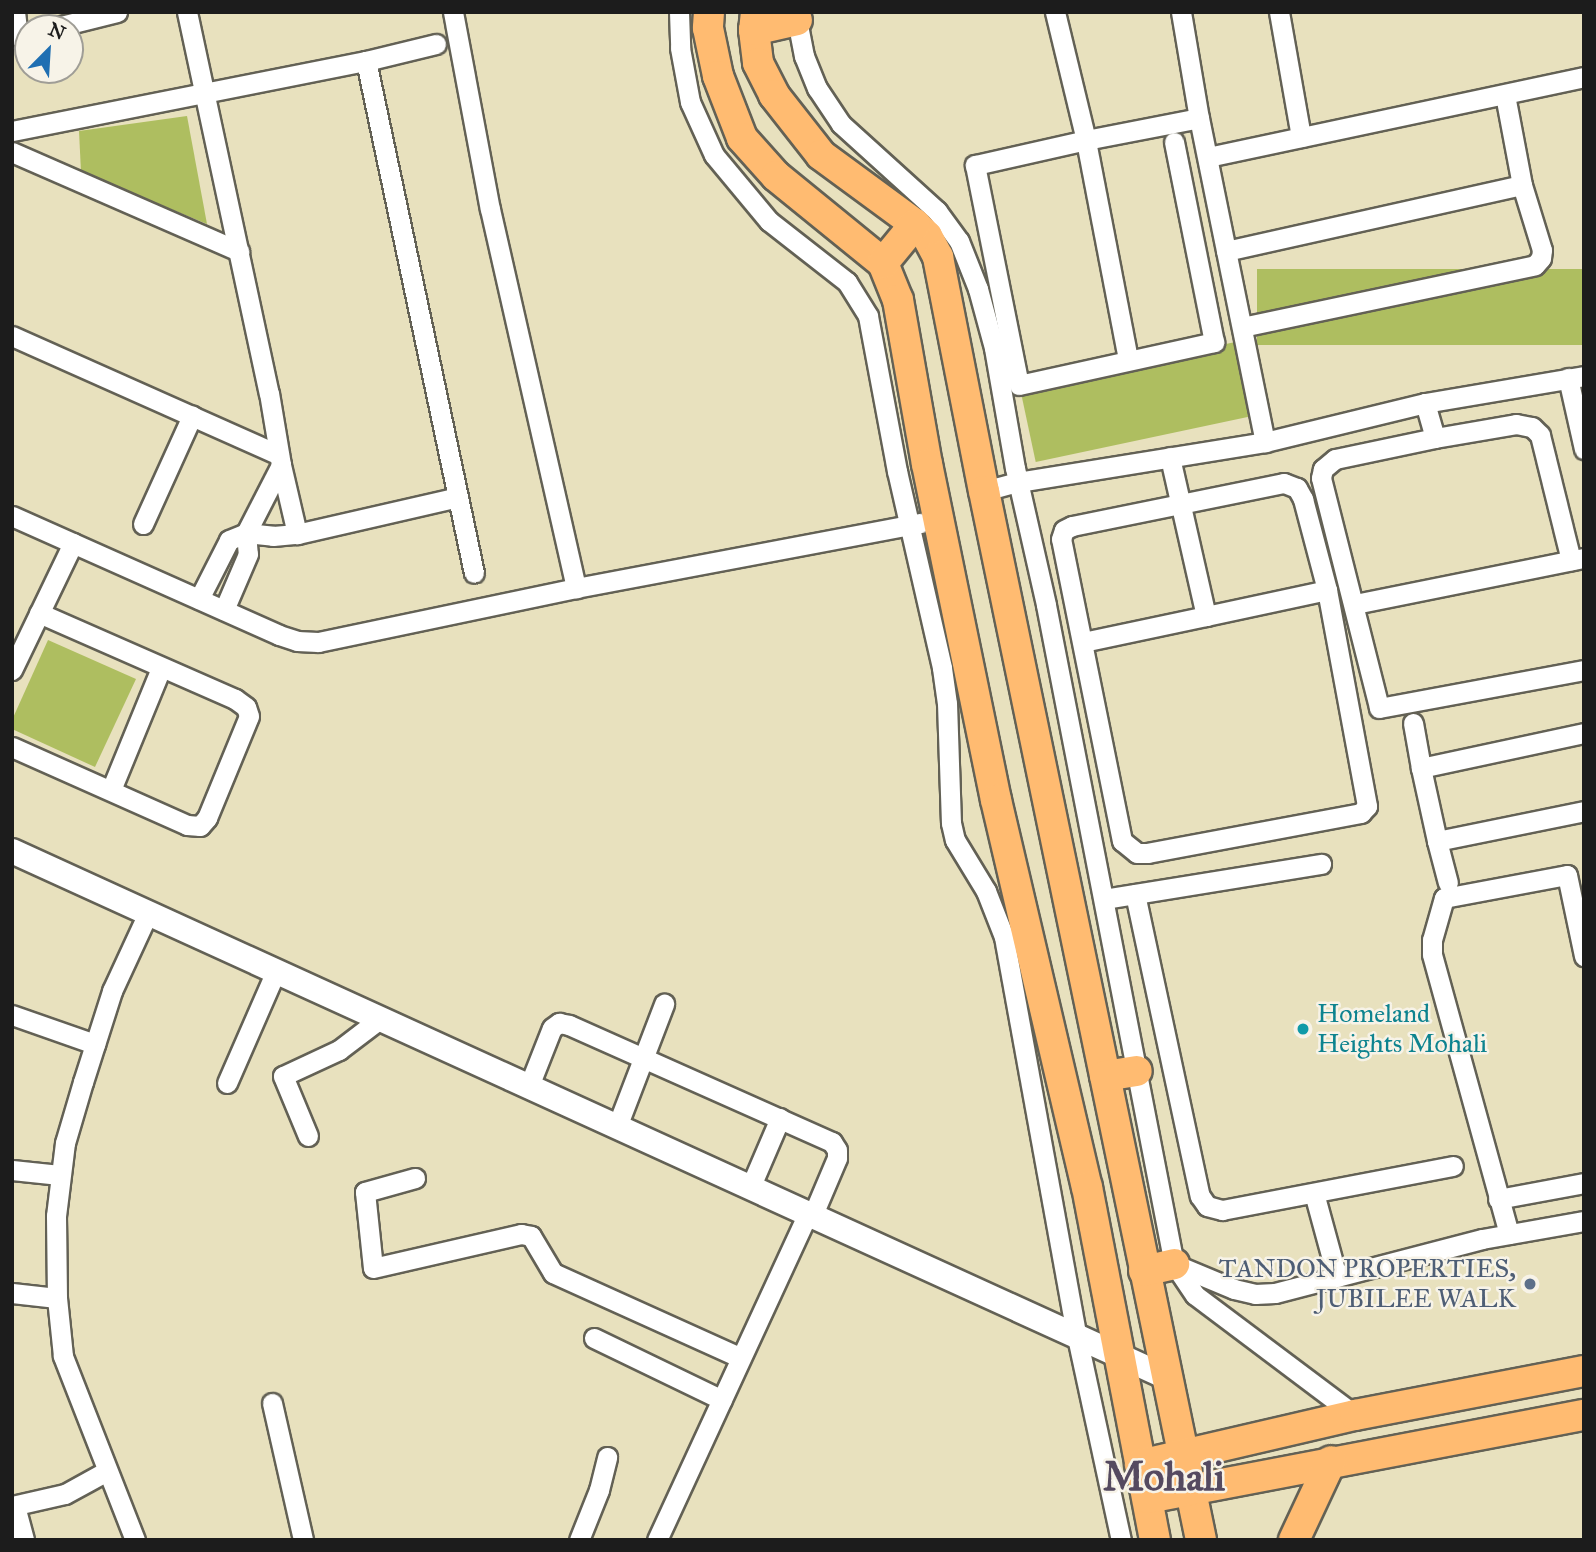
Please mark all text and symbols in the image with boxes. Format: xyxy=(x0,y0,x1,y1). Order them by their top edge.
north arrow xyxy=(14,14,84,84)
text: N xyxy=(45,17,69,45)
place label: Homeland Heights Mohali xyxy=(1317,998,1487,1060)
marker: Homeland Heights Mohali xyxy=(1295,1021,1311,1037)
place label: TANDON PROPERTIES, JUBILEE WALK xyxy=(1219,1253,1516,1314)
marker: TANDON PROPERTIES, JUBILEE WALK xyxy=(1522,1276,1538,1292)
district label: Mohali xyxy=(1103,1453,1225,1501)

